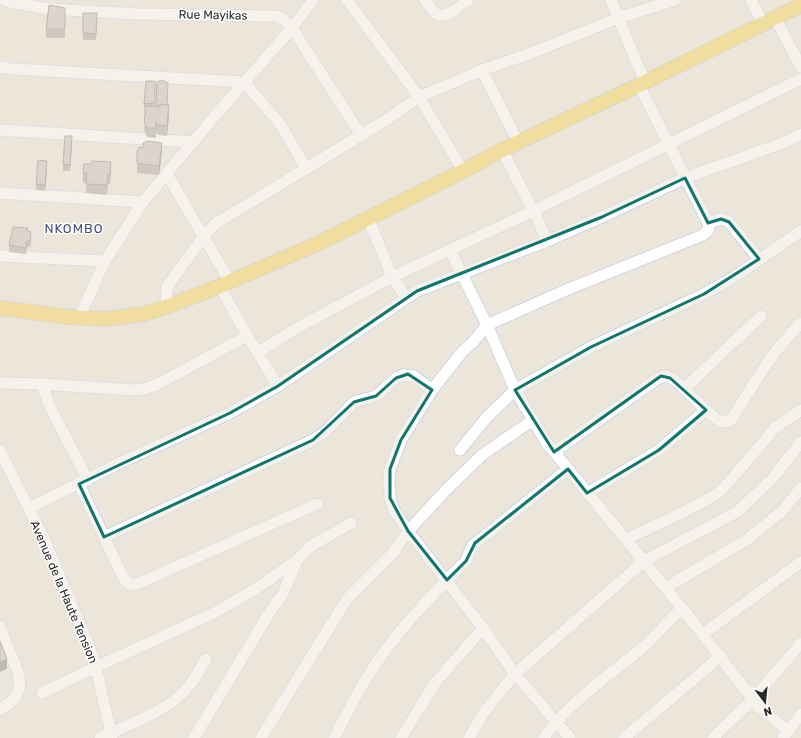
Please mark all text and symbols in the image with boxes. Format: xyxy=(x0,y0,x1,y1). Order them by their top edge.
street label: Rue Mayikas xyxy=(178,7,248,23)
district label: NKOMBO xyxy=(45,221,103,236)
street label: Avenue de la Haute Tension xyxy=(28,519,100,665)
north arrow xyxy=(745,682,785,722)
text: N xyxy=(762,704,773,718)

